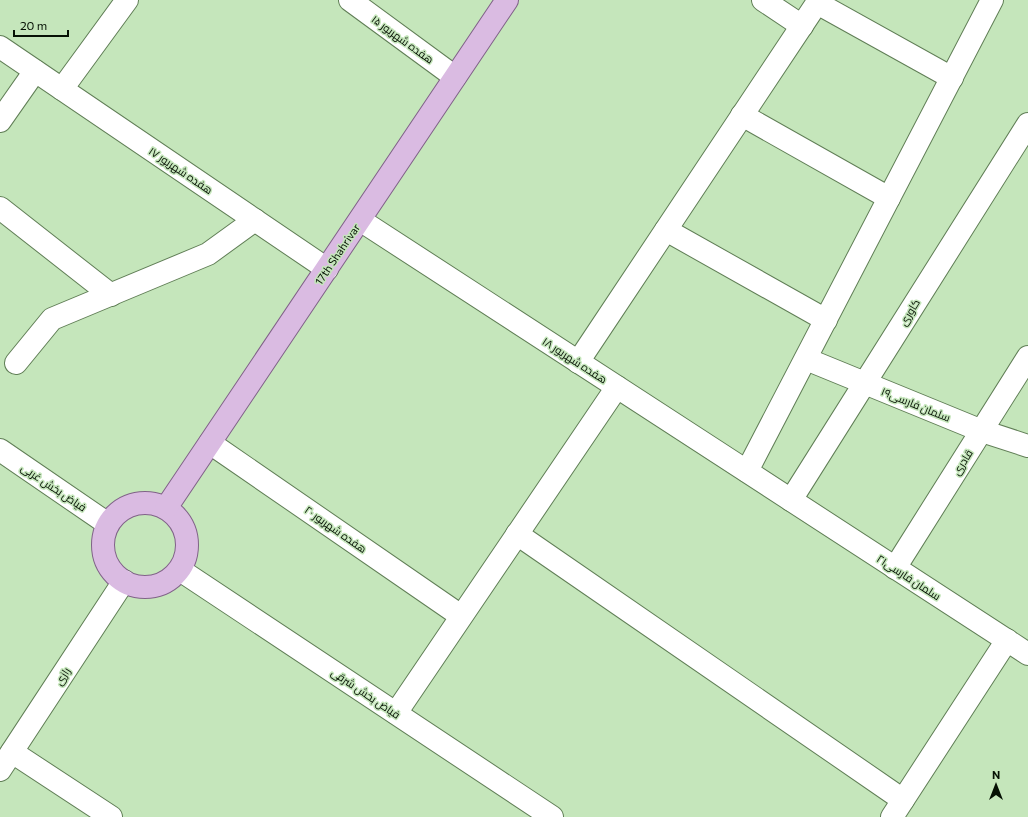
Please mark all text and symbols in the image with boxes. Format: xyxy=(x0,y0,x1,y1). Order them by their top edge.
scale bar xyxy=(14,12,68,38)
street label: هفده شهریور ۱۵ xyxy=(369,12,437,67)
text: 20 m xyxy=(20,18,47,32)
street label: هفده شهریور ۱۷ xyxy=(146,144,215,197)
street label: 17th Shahrivar xyxy=(312,220,363,287)
street label: کاوری xyxy=(896,296,923,328)
street label: هفده شهریور ۱۸ xyxy=(540,334,610,387)
street label: سلمان فارسی۱۹ xyxy=(879,384,952,425)
street label: قادری xyxy=(949,447,976,478)
street label: فیاض بخش غربی xyxy=(18,460,89,515)
street label: هفده شهریور ۲۰ xyxy=(302,503,370,556)
street label: سلمان فارسی۲۱ xyxy=(874,552,943,603)
street label: رازی xyxy=(51,665,73,688)
street label: فیاض بخش شرقی xyxy=(329,665,403,722)
north arrow xyxy=(976,765,1016,805)
text: N xyxy=(992,768,1000,781)

